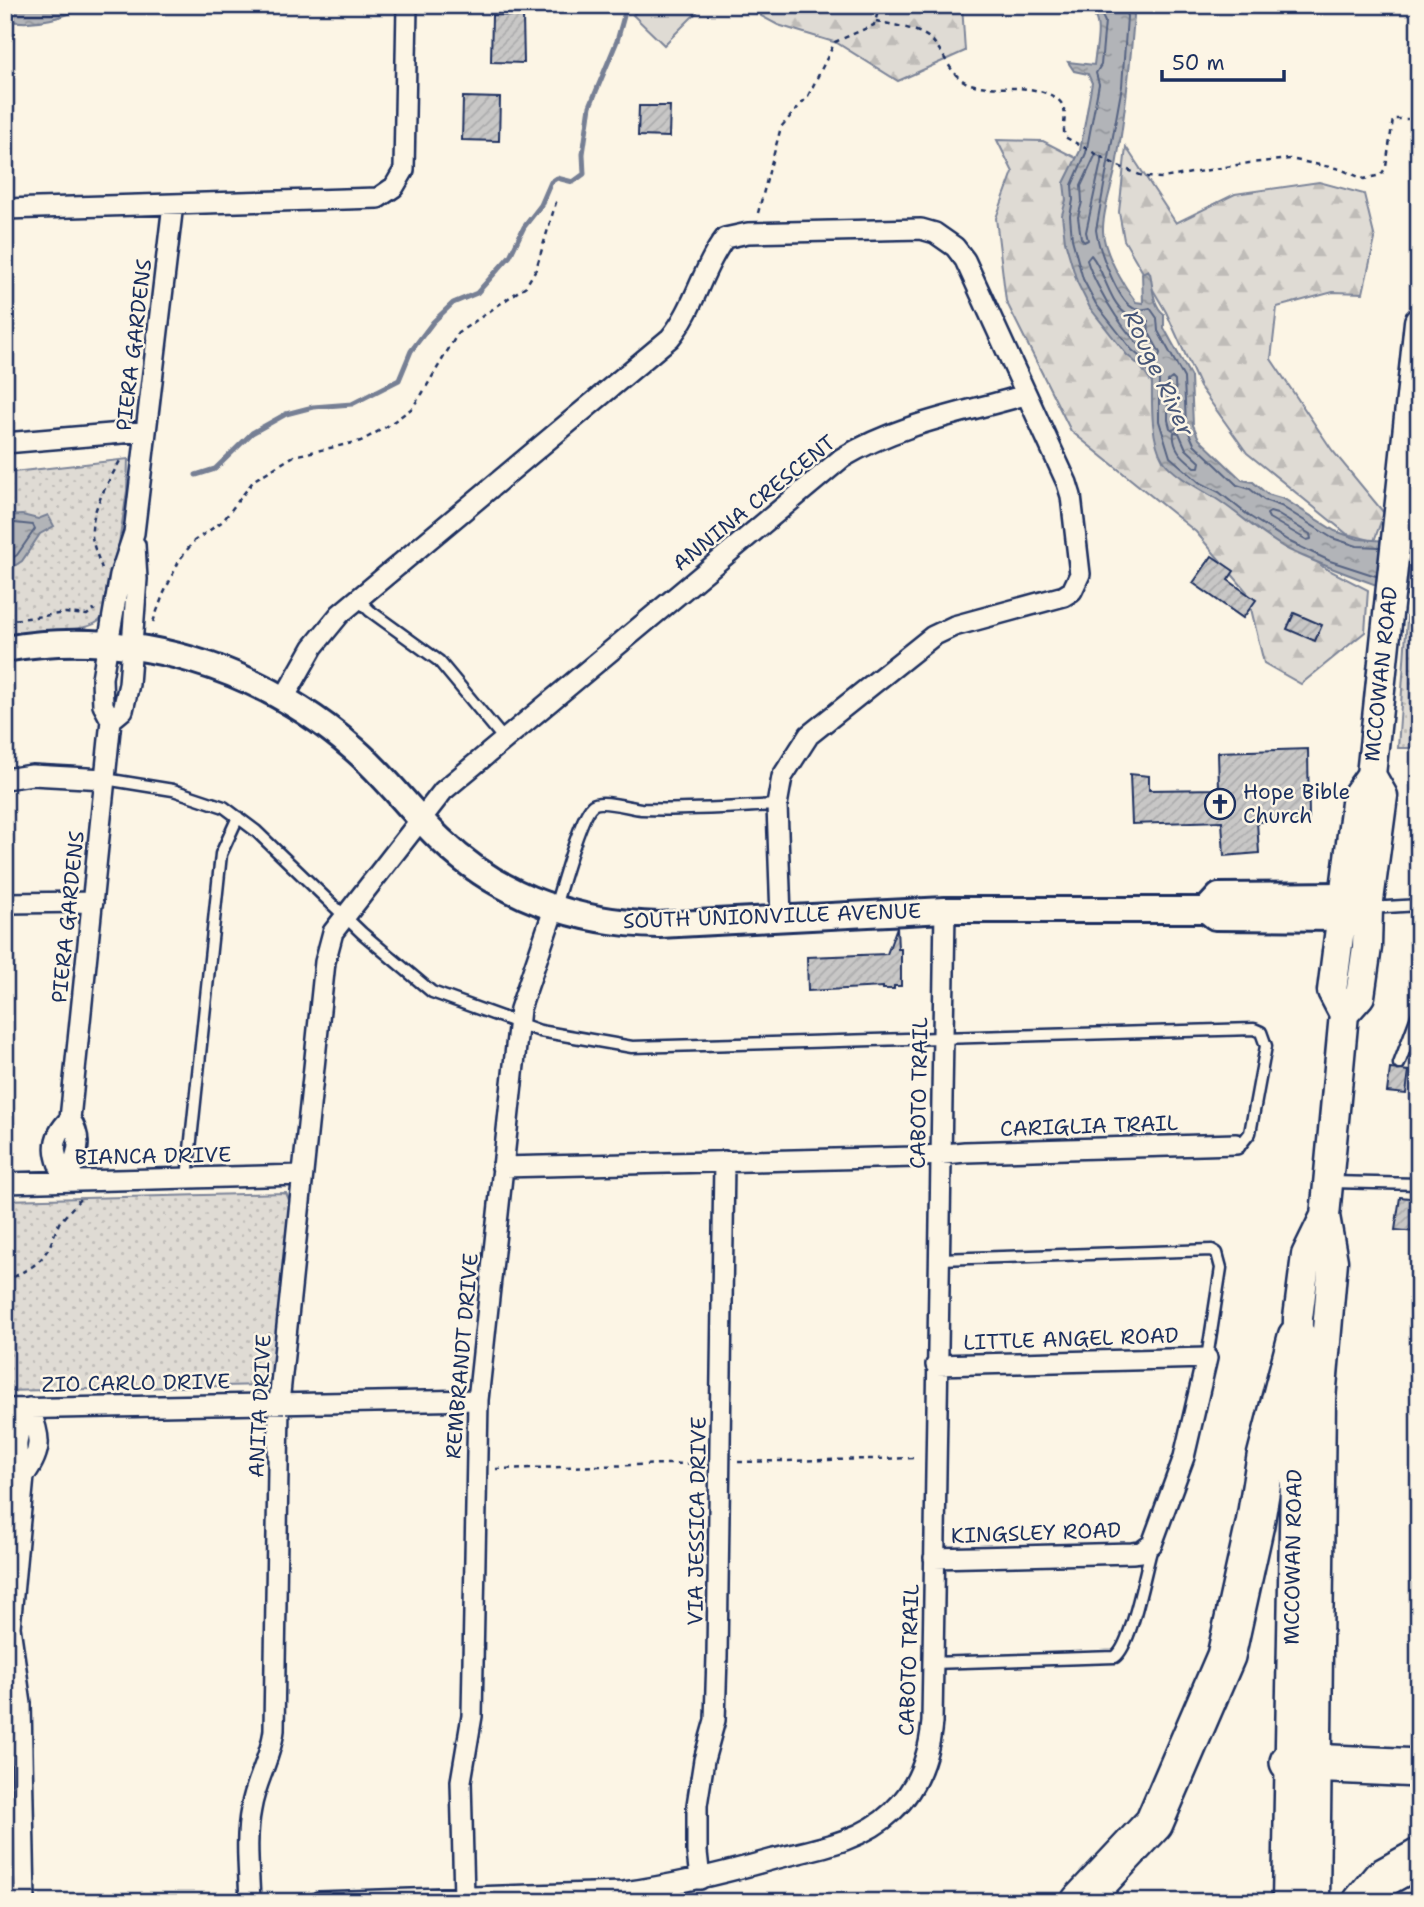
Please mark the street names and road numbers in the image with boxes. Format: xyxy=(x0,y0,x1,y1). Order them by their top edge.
street label: PIERA GARDENS xyxy=(110,257,158,433)
street label: ANNINA CRESCENT xyxy=(667,429,841,577)
street label: MCCOWAN ROAD xyxy=(1358,585,1404,763)
street label: PIERA GARDENS xyxy=(45,830,91,1004)
street label: SOUTH UNIONVILLE AVENUE xyxy=(622,897,922,935)
street label: CABOTO TRAIL xyxy=(904,1016,934,1169)
street label: CARIGLIA TRAIL xyxy=(1000,1109,1179,1143)
street label: BIANCA DRIVE xyxy=(74,1141,232,1171)
street label: REMBRANDT DRIVE xyxy=(439,1252,485,1460)
street label: LITTLE ANGEL ROAD xyxy=(963,1321,1179,1357)
street label: ANITA DRIVE xyxy=(242,1334,278,1478)
street label: ZIO CARLO DRIVE xyxy=(41,1367,231,1399)
street label: VIA JESSICA DRIVE xyxy=(681,1416,713,1626)
street label: MCCOWAN ROAD xyxy=(1277,1469,1309,1645)
street label: KINGSLEY ROAD xyxy=(950,1516,1122,1550)
street label: CABOTO TRAIL xyxy=(892,1583,926,1736)

